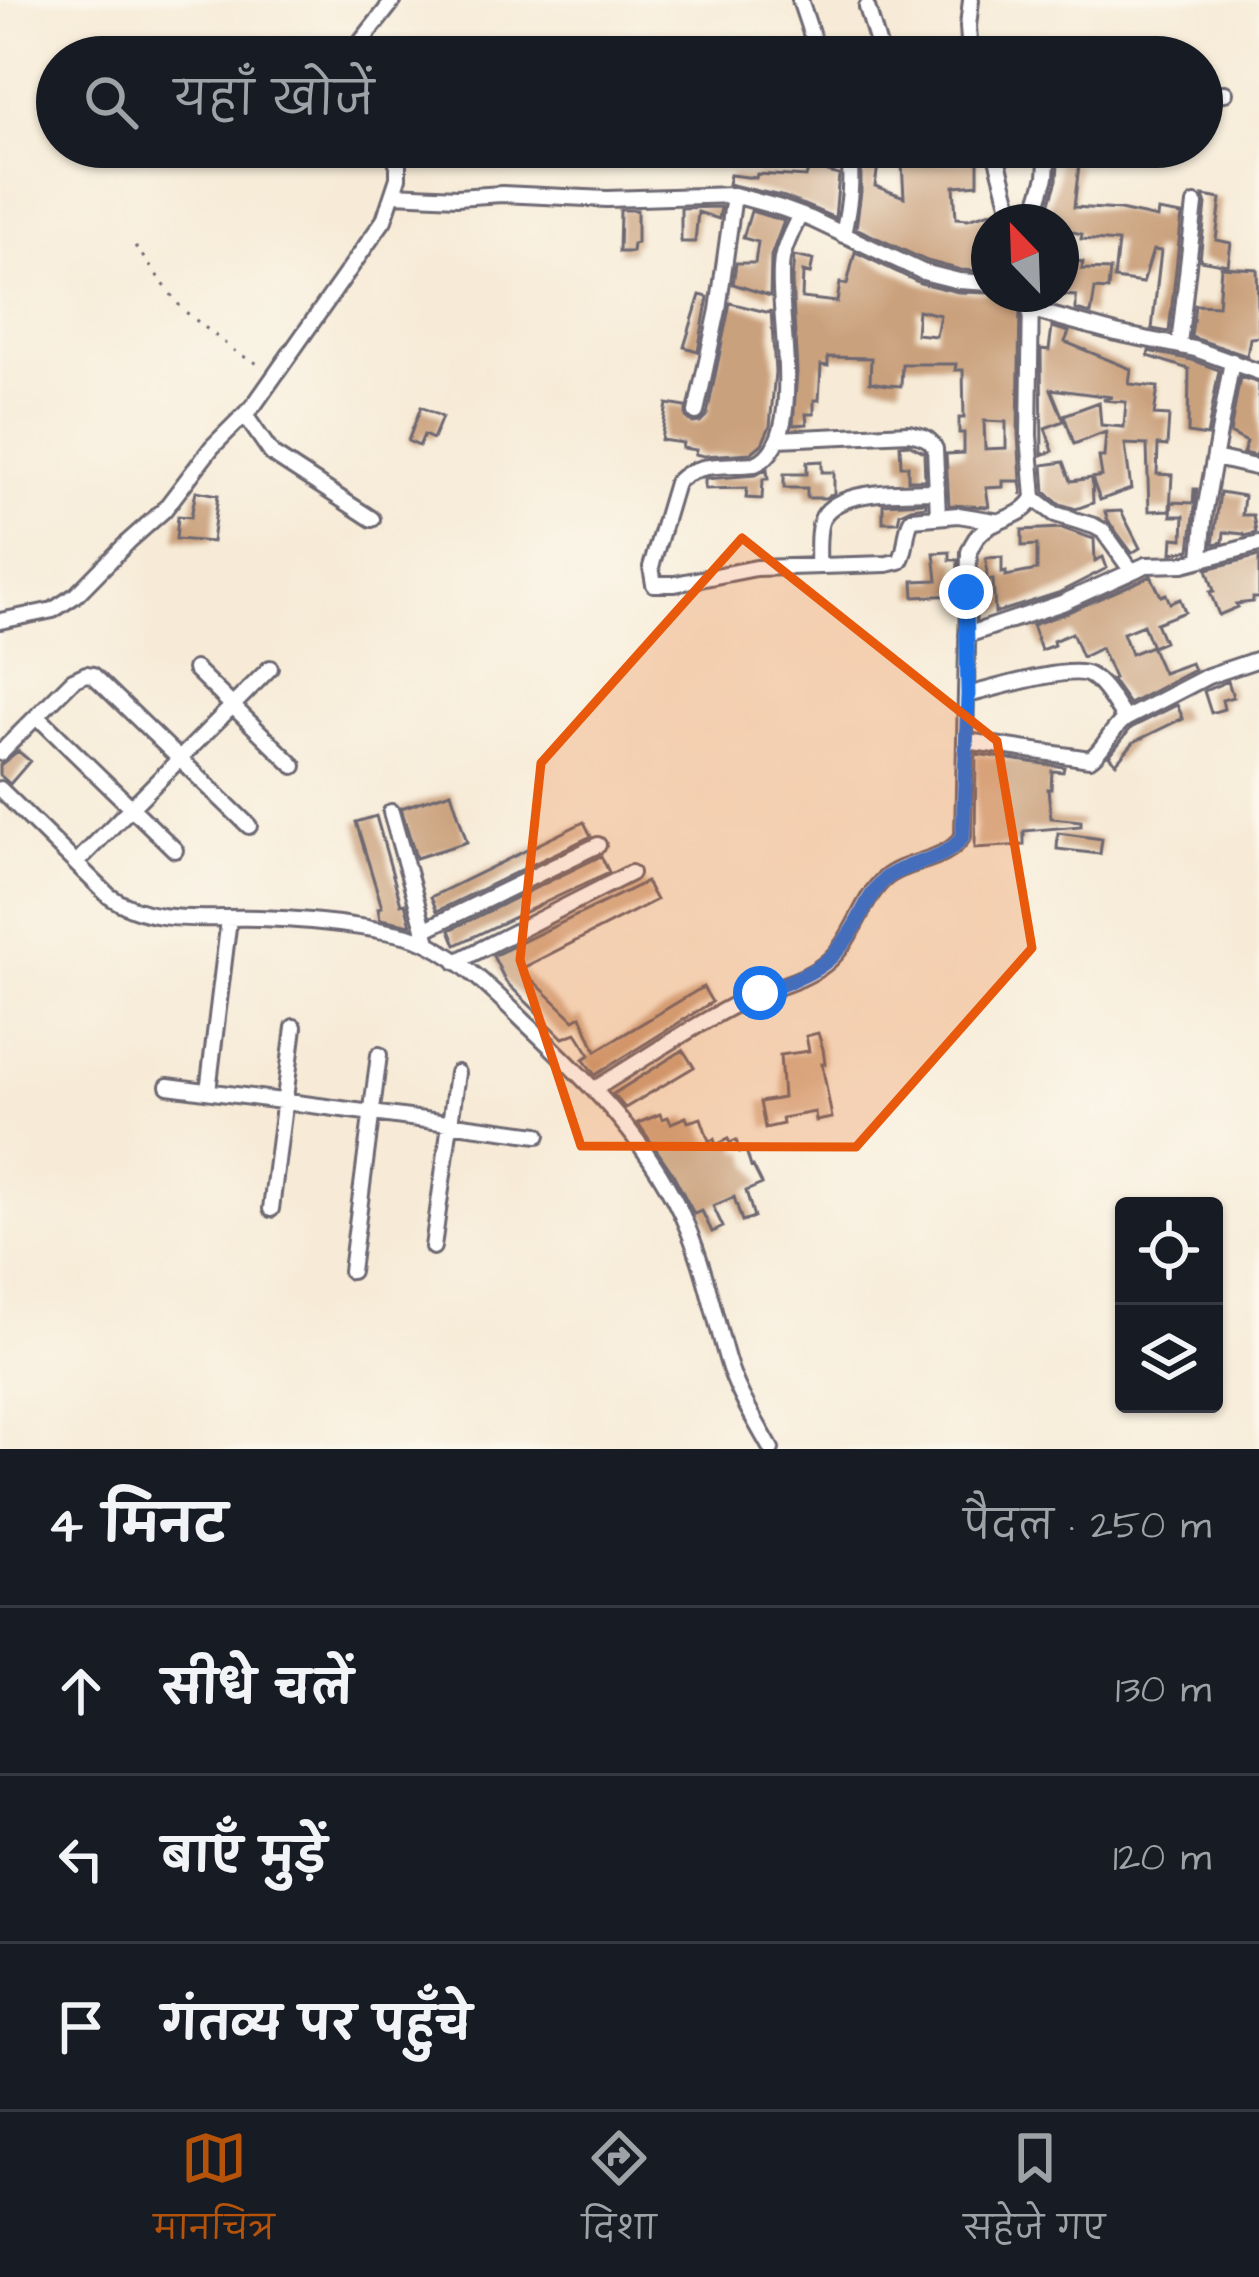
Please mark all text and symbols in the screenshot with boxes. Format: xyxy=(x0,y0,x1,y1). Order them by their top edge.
search box xyxy=(36,36,1223,168)
icon: search xyxy=(78,69,144,135)
text: यहाँ खोजें xyxy=(174,70,374,132)
north arrow xyxy=(971,204,1079,312)
route end xyxy=(939,565,993,619)
route start xyxy=(733,966,787,1020)
map controls xyxy=(1115,1197,1223,1413)
button: locate xyxy=(1115,1197,1223,1305)
button: layers xyxy=(1115,1305,1223,1413)
text: 4 मिनट xyxy=(48,1491,227,1562)
text: पैदल · 250 m xyxy=(964,1500,1211,1554)
icon: ahead xyxy=(48,1658,114,1724)
text: सीधे चलें xyxy=(162,1659,353,1721)
text: 130 m xyxy=(1116,1664,1211,1718)
icon: left xyxy=(48,1826,114,1892)
text: बाएँ मुड़ें xyxy=(162,1827,327,1889)
text: 120 m xyxy=(1113,1832,1211,1886)
icon: arrive xyxy=(48,1994,114,2060)
text: गंतव्य पर पहुँचे xyxy=(162,1995,472,2057)
tab: मानचित्र xyxy=(154,2125,275,2264)
tab: दिशा xyxy=(582,2125,657,2264)
tab: सहेजे गए xyxy=(964,2125,1105,2264)

